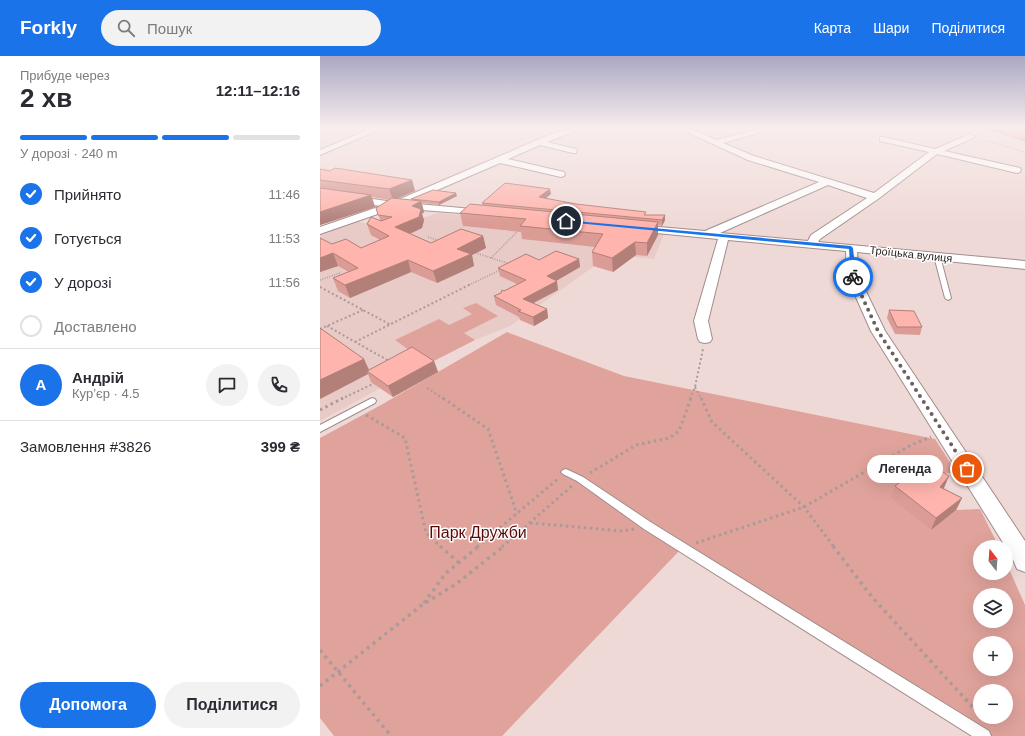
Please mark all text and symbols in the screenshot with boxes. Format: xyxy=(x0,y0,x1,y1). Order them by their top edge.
search box xyxy=(101,10,381,46)
text: Forkly xyxy=(20,17,77,38)
icon: search xyxy=(115,17,137,39)
text: Пошук xyxy=(147,20,192,37)
text: Карта xyxy=(814,20,851,36)
text: Шари xyxy=(873,20,909,36)
text: Поділитися xyxy=(931,20,1005,36)
text: Прибуде через xyxy=(20,68,110,83)
text: 12:11–12:16 xyxy=(216,82,300,99)
text: 2 хв xyxy=(20,83,72,113)
text: У дорозі · 240 m xyxy=(20,146,118,161)
icon: check xyxy=(20,183,42,205)
text: Прийнято xyxy=(54,186,121,203)
text: 11:46 xyxy=(268,187,300,202)
pin xyxy=(549,204,583,238)
icon: home xyxy=(555,210,577,232)
icon: check xyxy=(20,227,42,249)
text: Готується xyxy=(54,230,122,247)
text: 11:53 xyxy=(268,231,300,246)
street label: Троїцька вулиця xyxy=(869,244,953,264)
courier xyxy=(833,257,873,297)
icon: bike xyxy=(842,266,864,288)
icon: check xyxy=(20,271,42,293)
text: У дорозі xyxy=(54,274,112,291)
text: 11:56 xyxy=(268,275,300,290)
text: Доставлено xyxy=(54,318,137,335)
button: chat xyxy=(206,364,248,406)
button: phone xyxy=(258,364,300,406)
text: Андрій xyxy=(72,369,124,386)
text: А xyxy=(36,376,46,393)
text: Кур’єр · 4.5 xyxy=(72,386,140,401)
text: Замовлення #3826 xyxy=(20,438,151,455)
text: 399 ₴ xyxy=(261,438,300,455)
pin xyxy=(950,452,984,486)
callout: Легенда xyxy=(867,455,943,483)
icon: bag xyxy=(956,458,978,480)
text: Легенда xyxy=(879,461,931,476)
park label: Парк Дружби xyxy=(429,524,527,541)
north arrow xyxy=(973,540,1013,580)
map controls xyxy=(973,540,1013,724)
button: layers xyxy=(973,588,1013,628)
button: + xyxy=(973,636,1013,676)
button: Допомога xyxy=(20,682,156,728)
button: Поділитися xyxy=(164,682,300,728)
button: − xyxy=(973,684,1013,724)

